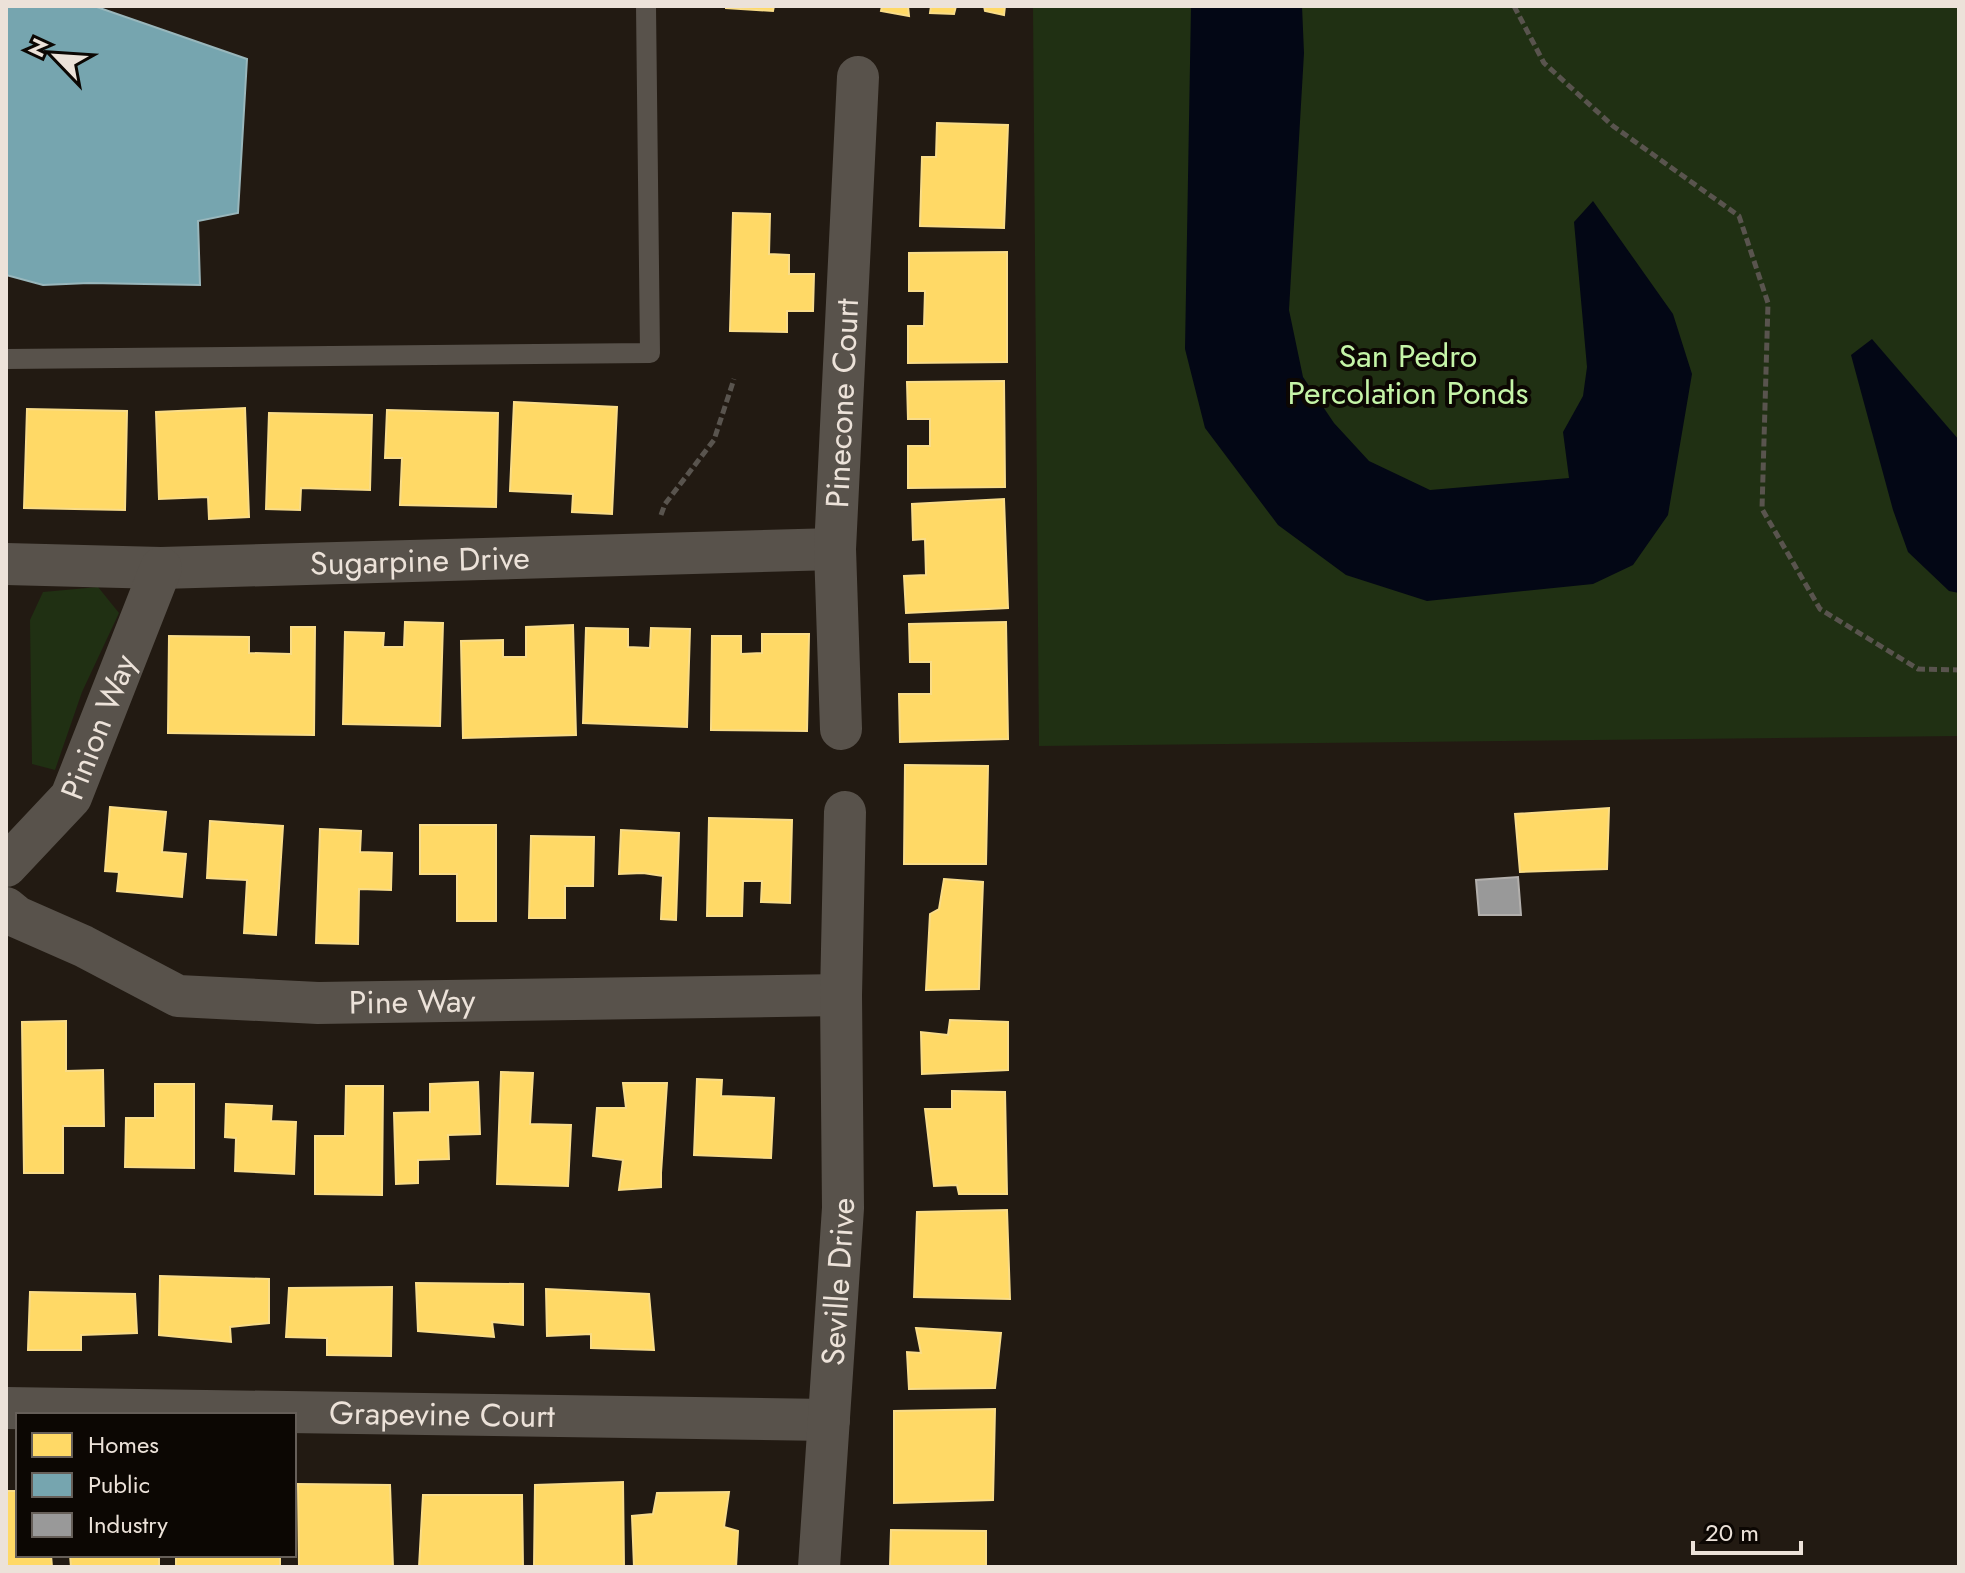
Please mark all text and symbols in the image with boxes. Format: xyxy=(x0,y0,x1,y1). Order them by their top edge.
north arrow xyxy=(16,16,96,96)
text: N xyxy=(20,33,56,62)
street label: Pinecone Court xyxy=(814,297,870,509)
park label: San Pedro Percolation Ponds xyxy=(1288,333,1528,416)
street label: Sugarpine Drive xyxy=(309,535,530,587)
street label: Pinion Way xyxy=(49,647,148,806)
street label: Pine Way xyxy=(349,978,477,1026)
street label: Seville Drive xyxy=(810,1198,866,1367)
street label: Grapevine Court xyxy=(329,1390,555,1439)
legend xyxy=(16,1413,296,1557)
text: Homes xyxy=(88,1427,159,1462)
text: Public xyxy=(88,1467,150,1502)
scale bar xyxy=(1693,1505,1801,1555)
text: Industry xyxy=(88,1507,168,1542)
text: 20 m xyxy=(1705,1515,1759,1550)

